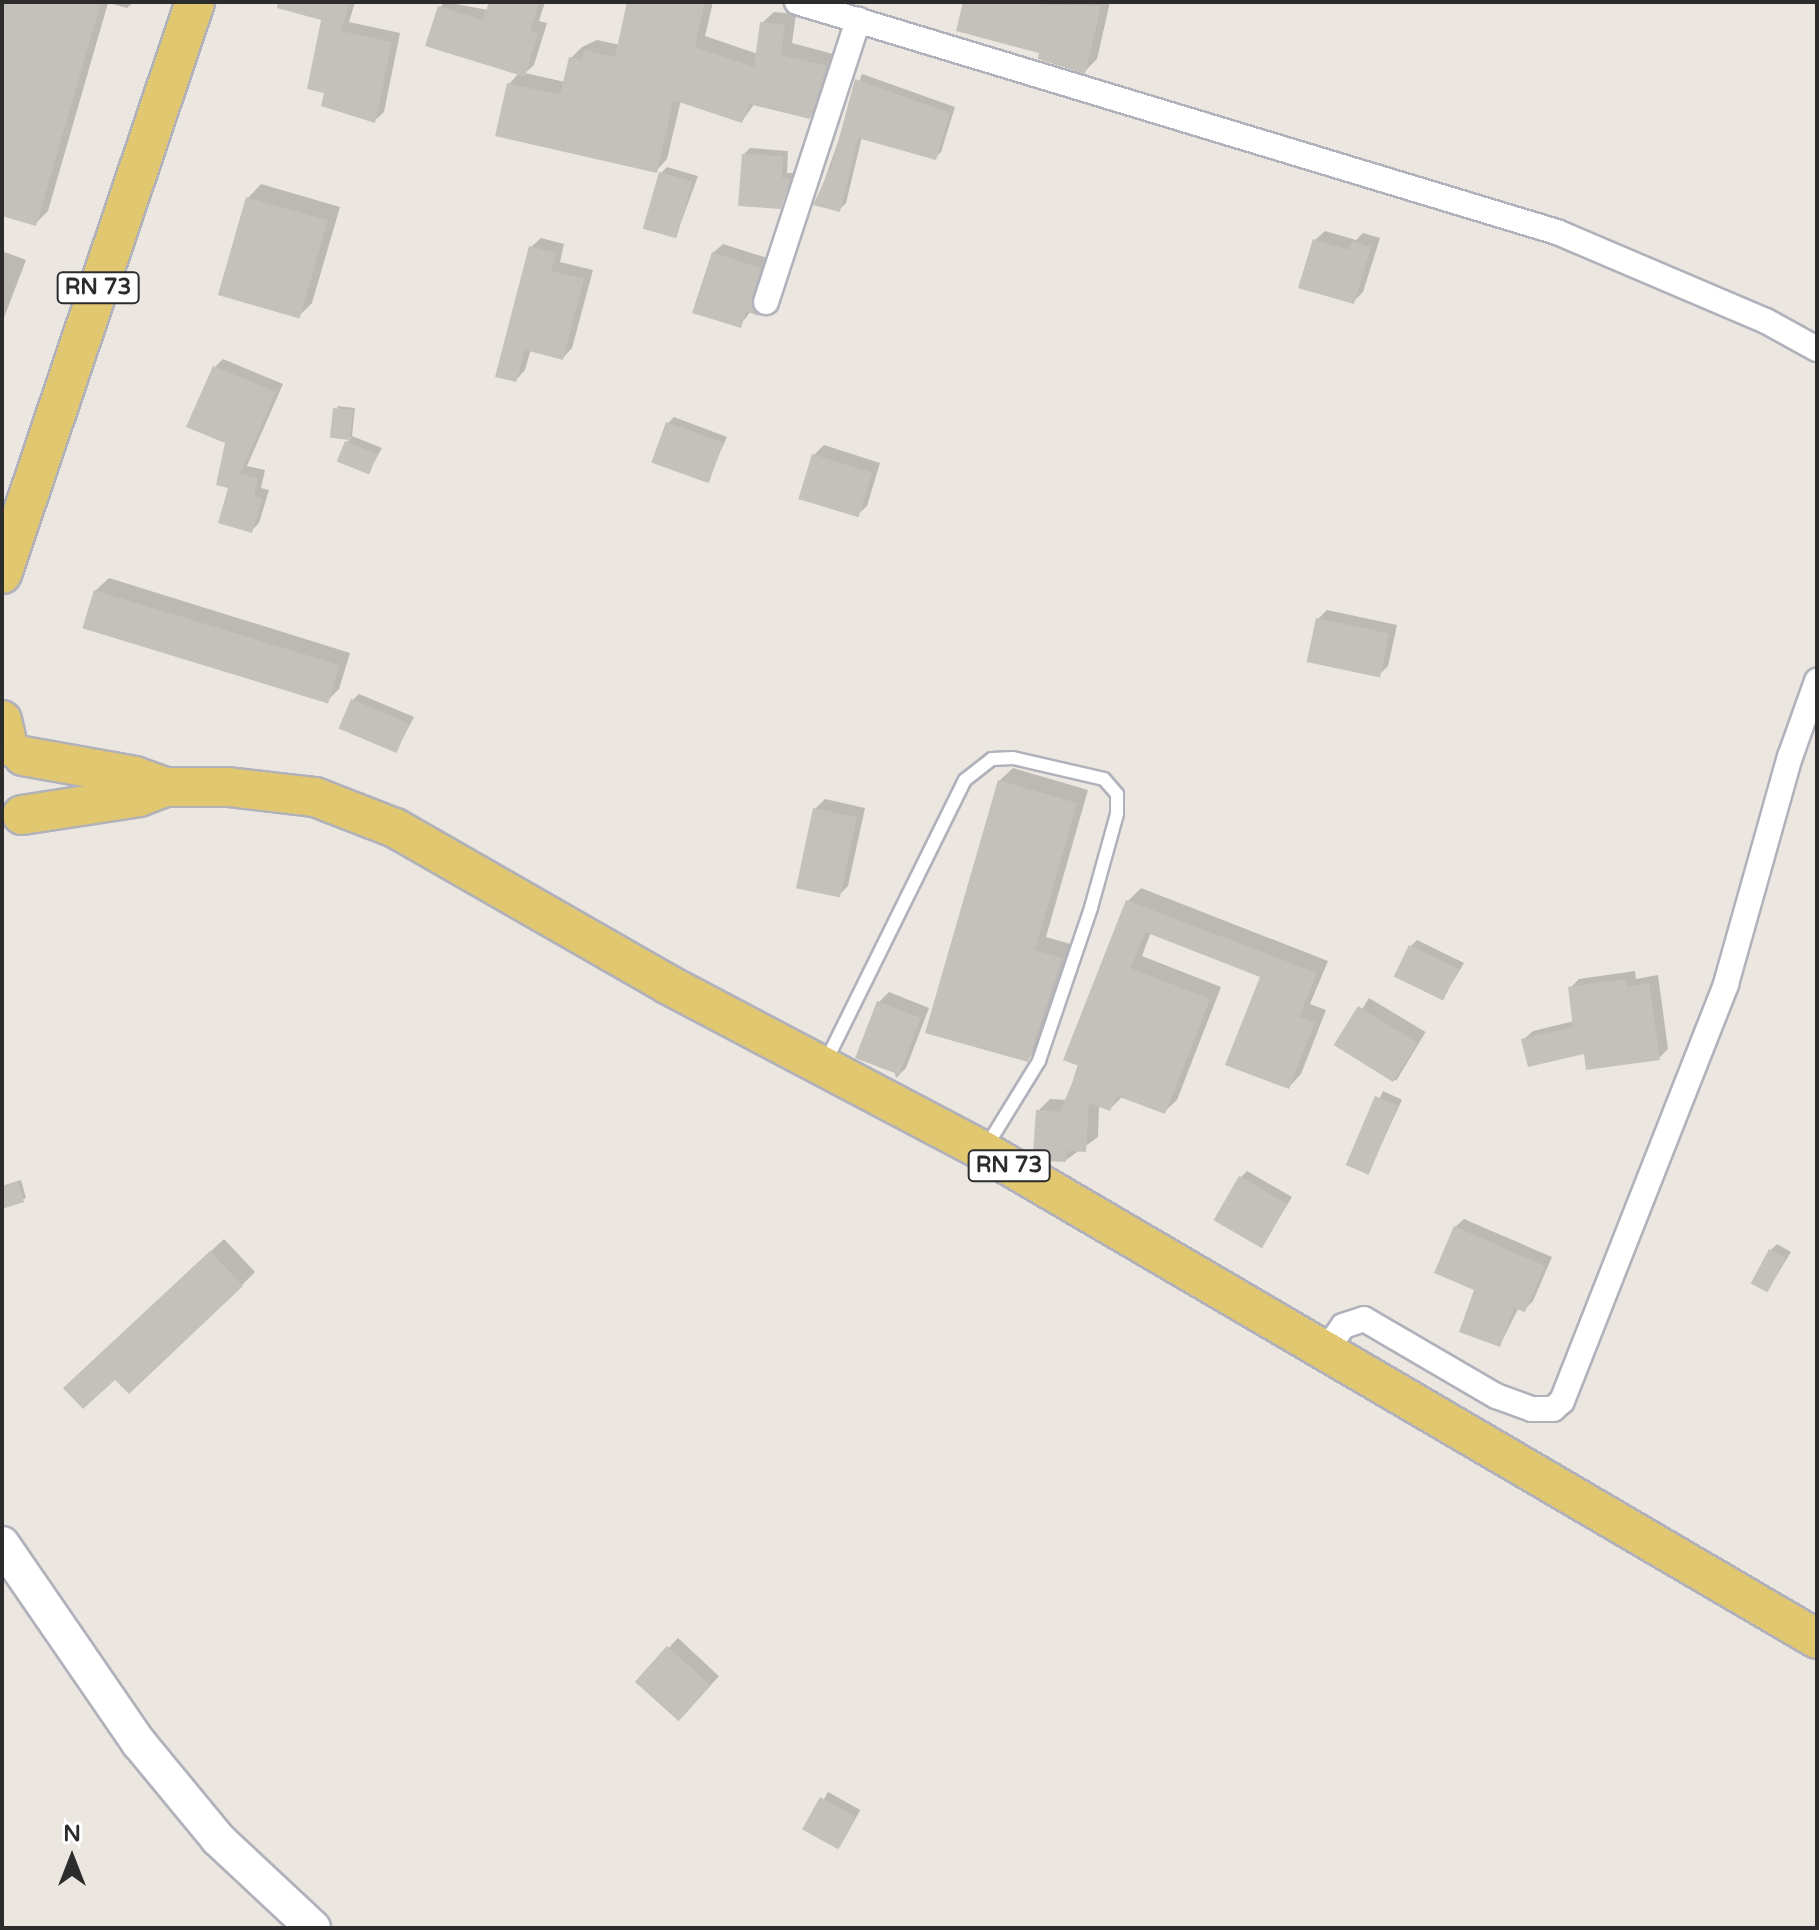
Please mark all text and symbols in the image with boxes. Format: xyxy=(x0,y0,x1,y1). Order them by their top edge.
road number: RN 73 xyxy=(56,270,140,306)
road number: RN 73 xyxy=(967,1148,1051,1184)
north arrow xyxy=(32,1818,112,1898)
text: N xyxy=(63,1821,81,1847)

